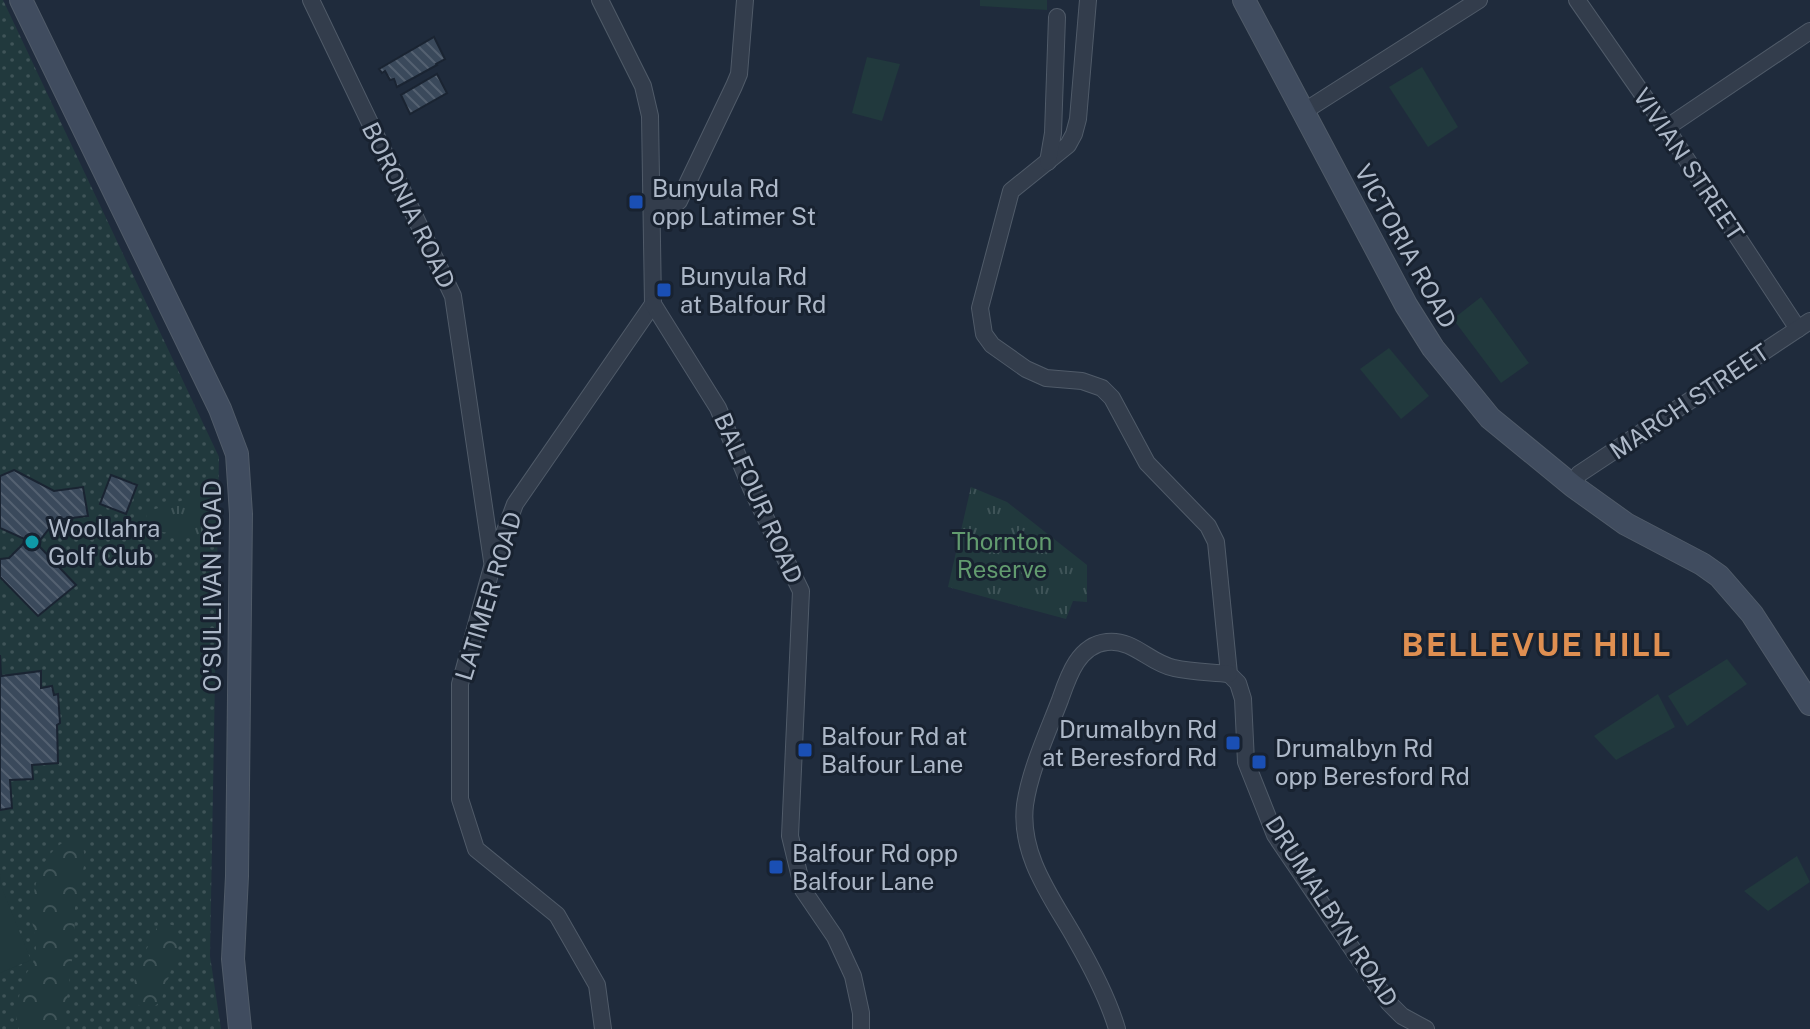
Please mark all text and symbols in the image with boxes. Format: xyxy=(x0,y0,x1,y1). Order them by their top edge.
street label: VIVIAN STREET xyxy=(1628,83,1750,245)
street label: BORONIA ROAD xyxy=(357,117,461,293)
street label: VICTORIA ROAD xyxy=(1349,159,1463,333)
place label: Bunyula Rd opp Latimer St xyxy=(652,174,816,230)
marker: Bunyula Rd opp Latimer St xyxy=(627,193,645,211)
place label: Bunyula Rd at Balfour Rd xyxy=(680,262,826,318)
marker: Bunyula Rd at Balfour Rd xyxy=(655,281,673,299)
street label: MARCH STREET xyxy=(1604,337,1774,465)
street label: BALFOUR ROAD xyxy=(709,408,809,588)
street label: O'SULLIVAN ROAD xyxy=(198,480,226,692)
street label: LATIMER ROAD xyxy=(449,508,527,684)
place label: Woollahra Golf Club xyxy=(48,514,160,570)
park label: Thornton Reserve xyxy=(952,527,1052,583)
marker: Woollahra Golf Club xyxy=(23,533,41,551)
district label: BELLEVUE HILL xyxy=(1402,626,1672,663)
place label: Drumalbyn Rd at Beresford Rd xyxy=(1042,715,1217,771)
place label: Balfour Rd at Balfour Lane xyxy=(821,722,967,778)
marker: Drumalbyn Rd at Beresford Rd xyxy=(1224,734,1242,752)
place label: Drumalbyn Rd opp Beresford Rd xyxy=(1275,734,1470,790)
marker: Balfour Rd at Balfour Lane xyxy=(796,741,814,759)
marker: Drumalbyn Rd opp Beresford Rd xyxy=(1250,753,1268,771)
street label: DRUMALBYN ROAD xyxy=(1260,810,1404,1012)
place label: Balfour Rd opp Balfour Lane xyxy=(792,839,958,895)
marker: Balfour Rd opp Balfour Lane xyxy=(767,858,785,876)

